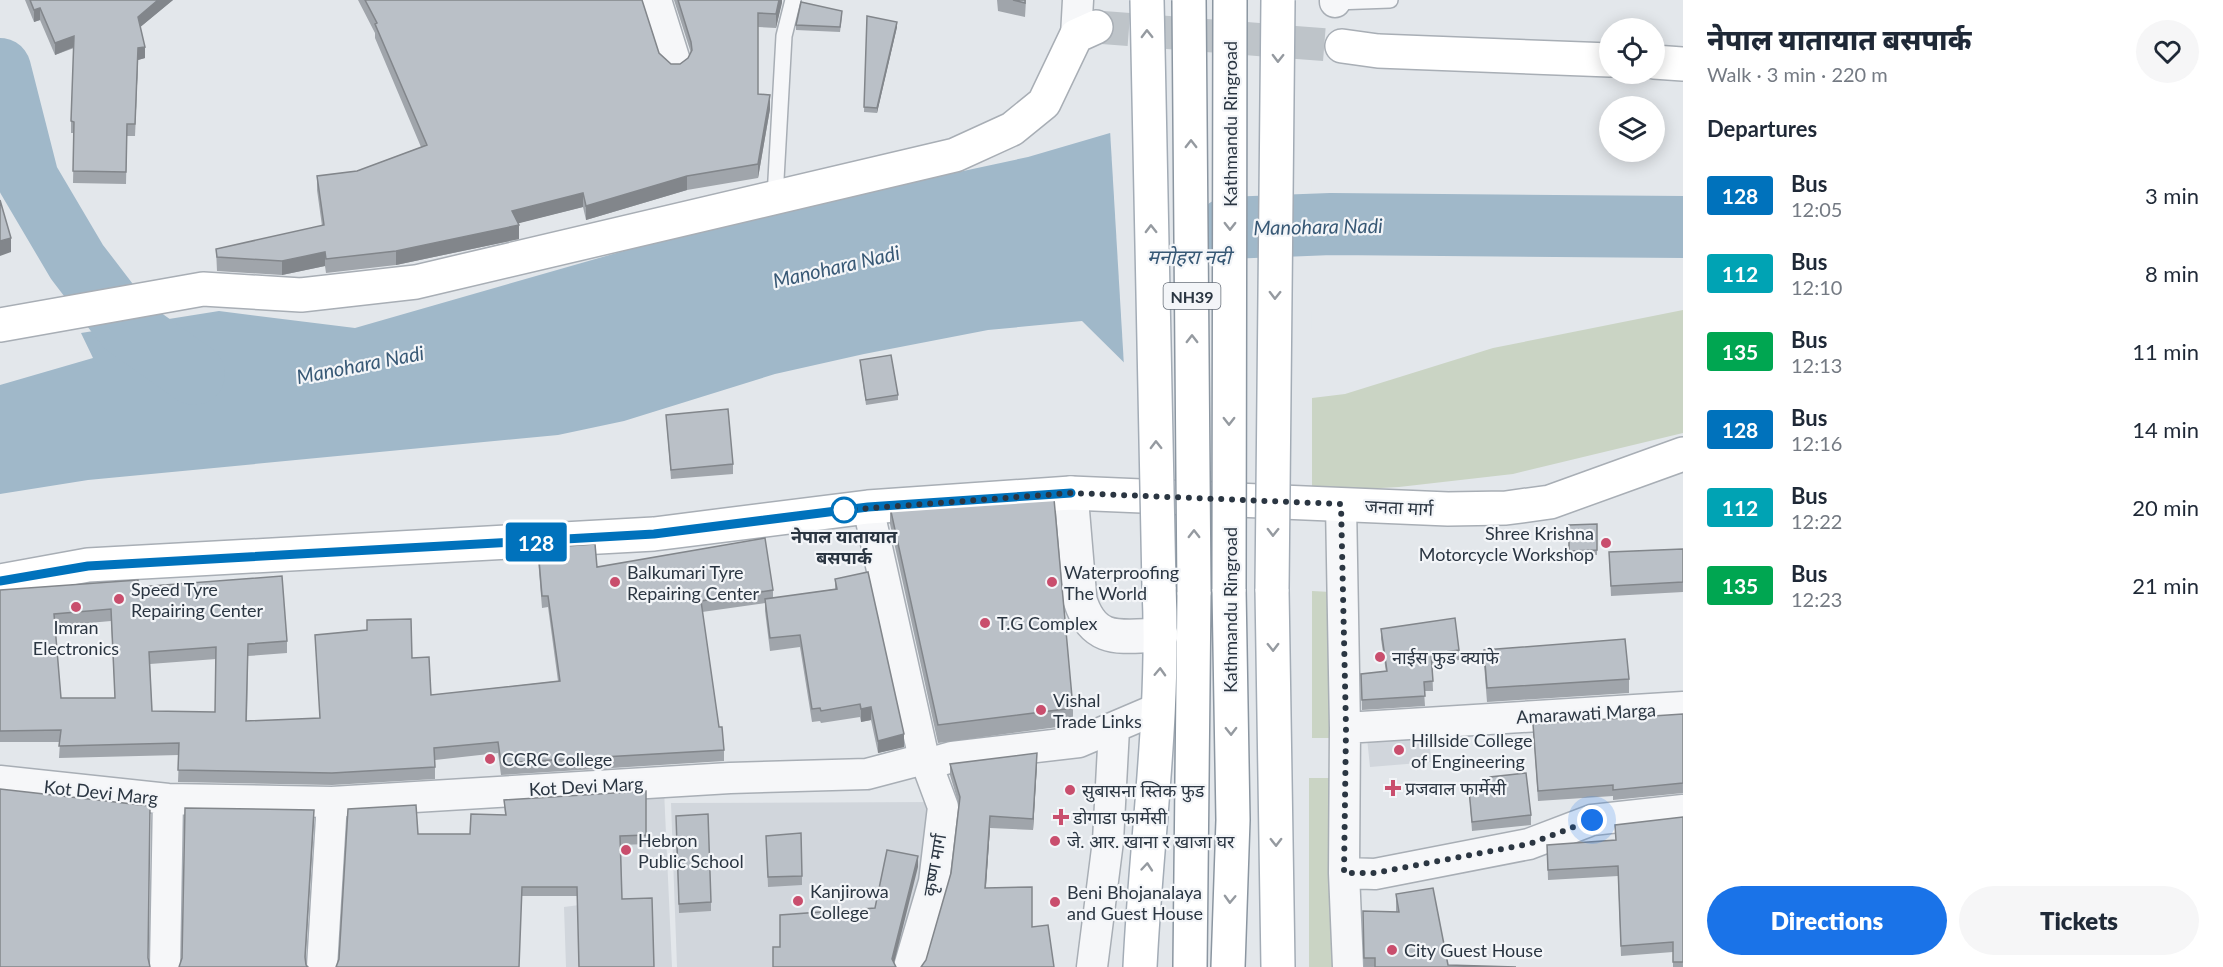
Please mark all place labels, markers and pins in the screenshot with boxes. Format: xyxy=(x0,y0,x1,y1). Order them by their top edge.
marker: नेपाल यातायात बसपार्क xyxy=(831,497,857,523)
place label: Shree Krishna Motorcycle Workshop xyxy=(1419,522,1594,565)
place label: नेपाल यातायात बसपार्क xyxy=(791,525,898,568)
marker: Shree Krishna Motorcycle Workshop xyxy=(1599,536,1613,550)
place label: Balkumari Tyre Repairing Center xyxy=(627,561,760,604)
place label: Waterproofing The World xyxy=(1064,561,1179,604)
marker: Balkumari Tyre Repairing Center xyxy=(608,575,622,589)
marker: Waterproofing The World xyxy=(1045,575,1059,589)
place label: Speed Tyre Repairing Center xyxy=(131,578,264,621)
marker: Speed Tyre Repairing Center xyxy=(112,592,126,606)
marker: Imran Electronics xyxy=(69,600,83,614)
place label: T.G Complex xyxy=(997,612,1098,634)
place label: Imran Electronics xyxy=(33,616,119,659)
marker: T.G Complex xyxy=(978,616,992,630)
place label: नाईस फुड क्याफे xyxy=(1392,646,1500,670)
marker: नाईस फुड क्याफे xyxy=(1373,650,1387,664)
place label: Vishal Trade Links xyxy=(1053,689,1142,732)
marker: Vishal Trade Links xyxy=(1034,703,1048,717)
place label: Hillside College of Engineering xyxy=(1411,729,1533,772)
marker: Hillside College of Engineering xyxy=(1392,743,1406,757)
place label: CCRC College xyxy=(502,748,612,770)
marker: CCRC College xyxy=(483,752,497,766)
place label: प्रजवाल फार्मेसी xyxy=(1405,777,1507,799)
place label: सुबासना स्तिक फुड xyxy=(1082,779,1205,803)
marker: प्रजवाल फार्मेसी xyxy=(1386,781,1400,795)
marker: सुबासना स्तिक फुड xyxy=(1063,783,1077,797)
place label: डोगाडा फार्मेसी xyxy=(1072,806,1167,828)
marker: डोगाडा फार्मेसी xyxy=(1054,810,1068,824)
place label: Hebron Public School xyxy=(638,829,744,872)
place label: जे. आर. खाना र खाजा घर xyxy=(1067,830,1235,852)
marker: जे. आर. खाना र खाजा घर xyxy=(1048,834,1062,848)
marker: Hebron Public School xyxy=(619,843,633,857)
place label: Kanjirowa College xyxy=(810,880,889,923)
place label: Beni Bhojanalaya and Guest House xyxy=(1067,881,1203,924)
marker: Kanjirowa College xyxy=(791,894,805,908)
marker: Beni Bhojanalaya and Guest House xyxy=(1048,895,1062,909)
place label: City Guest House xyxy=(1404,939,1543,961)
marker: City Guest House xyxy=(1385,943,1399,957)

